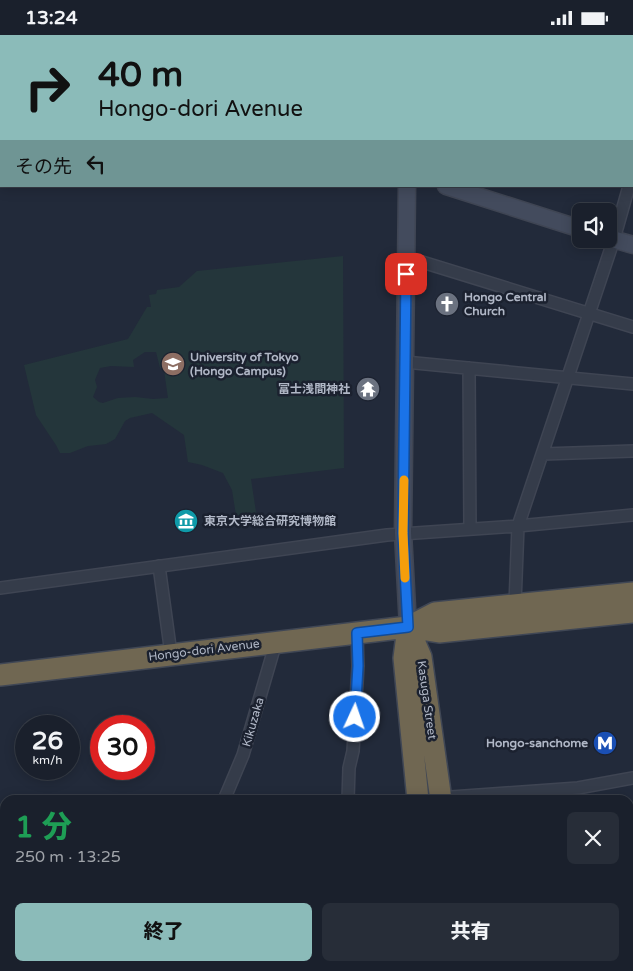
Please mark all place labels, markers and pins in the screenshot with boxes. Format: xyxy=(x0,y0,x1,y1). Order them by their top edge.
pin xyxy=(385,253,427,295)
place label: Hongo Central Church xyxy=(464,290,547,318)
church icon: Hongo Central Church xyxy=(434,291,460,317)
place label: University of Tokyo (Hongo Campus) xyxy=(190,350,299,379)
school or university icon: University of Tokyo (Hongo Campus) xyxy=(160,351,186,377)
temple icon: 富士浅間神社 xyxy=(355,376,381,402)
place label: 富士浅間神社 xyxy=(278,382,350,396)
museum icon: 東京大学総合研究博物館 xyxy=(173,508,199,534)
place label: 東京大学総合研究博物館 xyxy=(204,514,336,528)
metro station icon: Hongo-sanchome xyxy=(592,730,618,756)
place label: Hongo-sanchome xyxy=(486,736,588,751)

